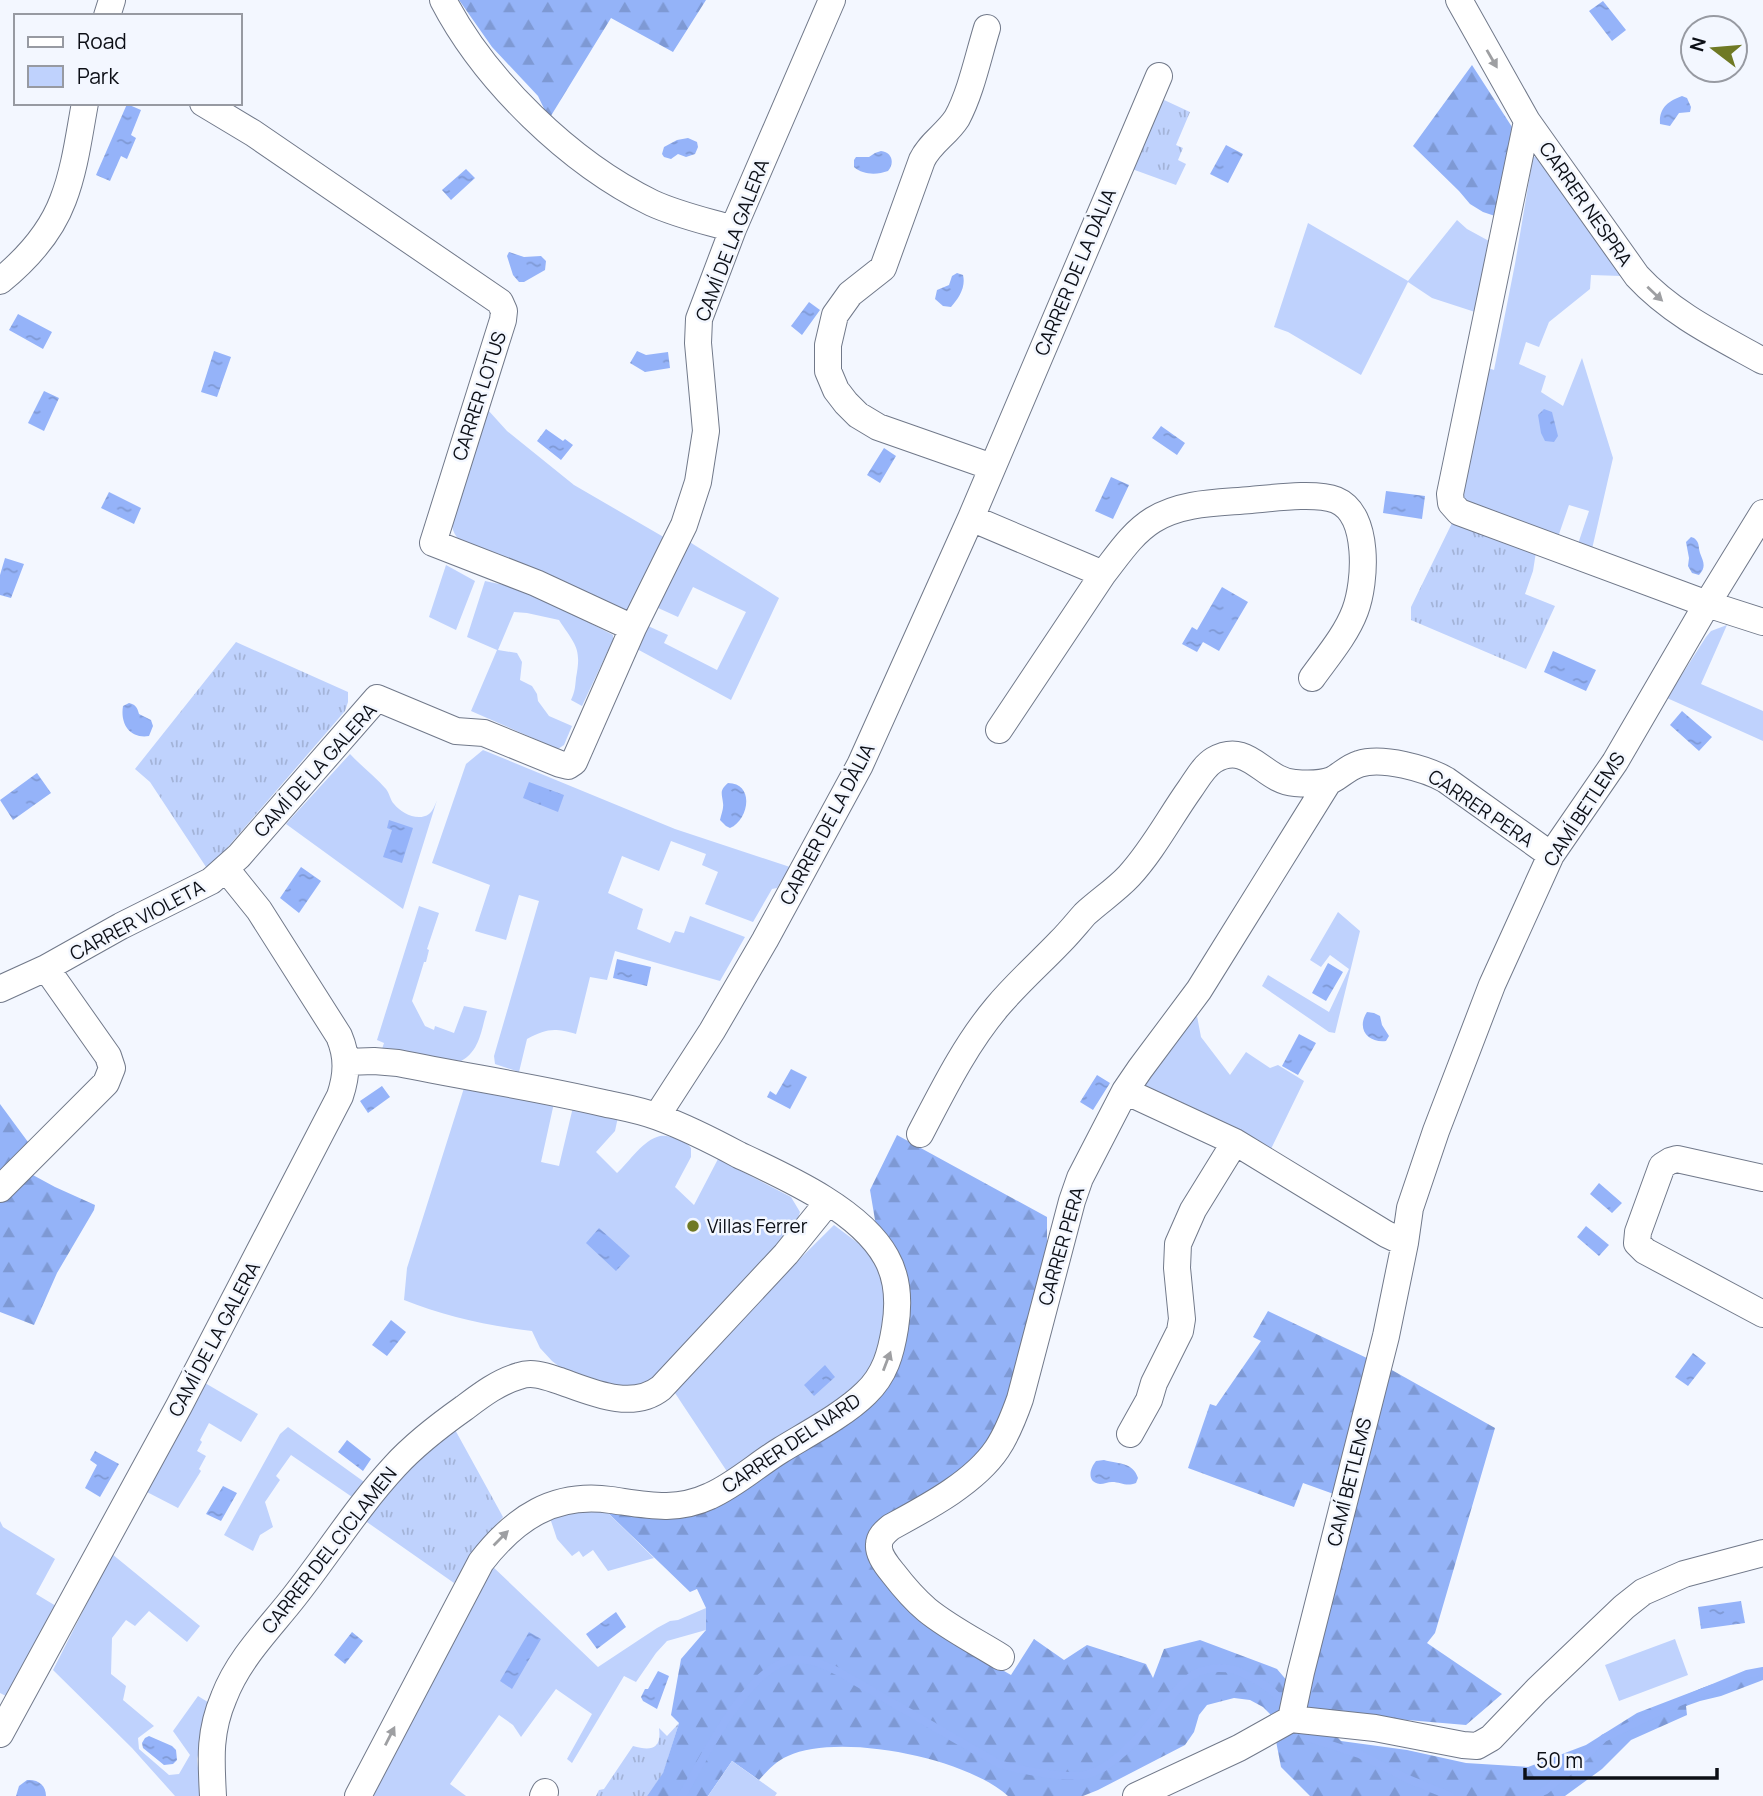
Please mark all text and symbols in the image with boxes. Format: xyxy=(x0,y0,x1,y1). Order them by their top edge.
legend xyxy=(14,14,242,105)
north arrow xyxy=(1679,14,1749,84)
text: Road xyxy=(77,27,127,55)
text: N xyxy=(1683,34,1712,54)
one-way arrow xyxy=(1486,50,1498,69)
text: Park xyxy=(77,62,119,90)
street label: CARRER NESPRA xyxy=(1533,137,1639,271)
street label: CAMÍ DE LA GALERA xyxy=(689,155,775,325)
street label: CARRER DE LA DÀLIA xyxy=(1028,184,1122,360)
one-way arrow xyxy=(1646,286,1664,302)
street label: CARRER LOTUS xyxy=(446,328,512,464)
street label: CAMÍ DE LA GALERA xyxy=(248,697,382,843)
street label: CARRER DE LA DÀLIA xyxy=(773,739,881,909)
street label: CAMÍ BETLEMS xyxy=(1537,747,1631,871)
street label: CARRER PERA xyxy=(1423,763,1539,853)
street label: CARRER VIOLETA xyxy=(65,874,209,966)
street label: CARRER PERA xyxy=(1032,1184,1090,1308)
place label: Villas Ferrer xyxy=(707,1213,808,1239)
marker: Villas Ferrer xyxy=(685,1218,701,1234)
street label: CAMÍ DE LA GALERA xyxy=(162,1257,266,1421)
one-way arrow xyxy=(881,1350,892,1371)
street label: CARRER DEL NARD xyxy=(717,1387,865,1499)
street label: CAMÍ BETLEMS xyxy=(1320,1415,1378,1549)
street label: CARRER DEL CICLAMEN xyxy=(256,1461,402,1639)
one-way arrow xyxy=(493,1530,510,1547)
one-way arrow xyxy=(383,1725,395,1745)
scale bar xyxy=(1525,1736,1718,1780)
text: 50 m xyxy=(1536,1746,1583,1774)

